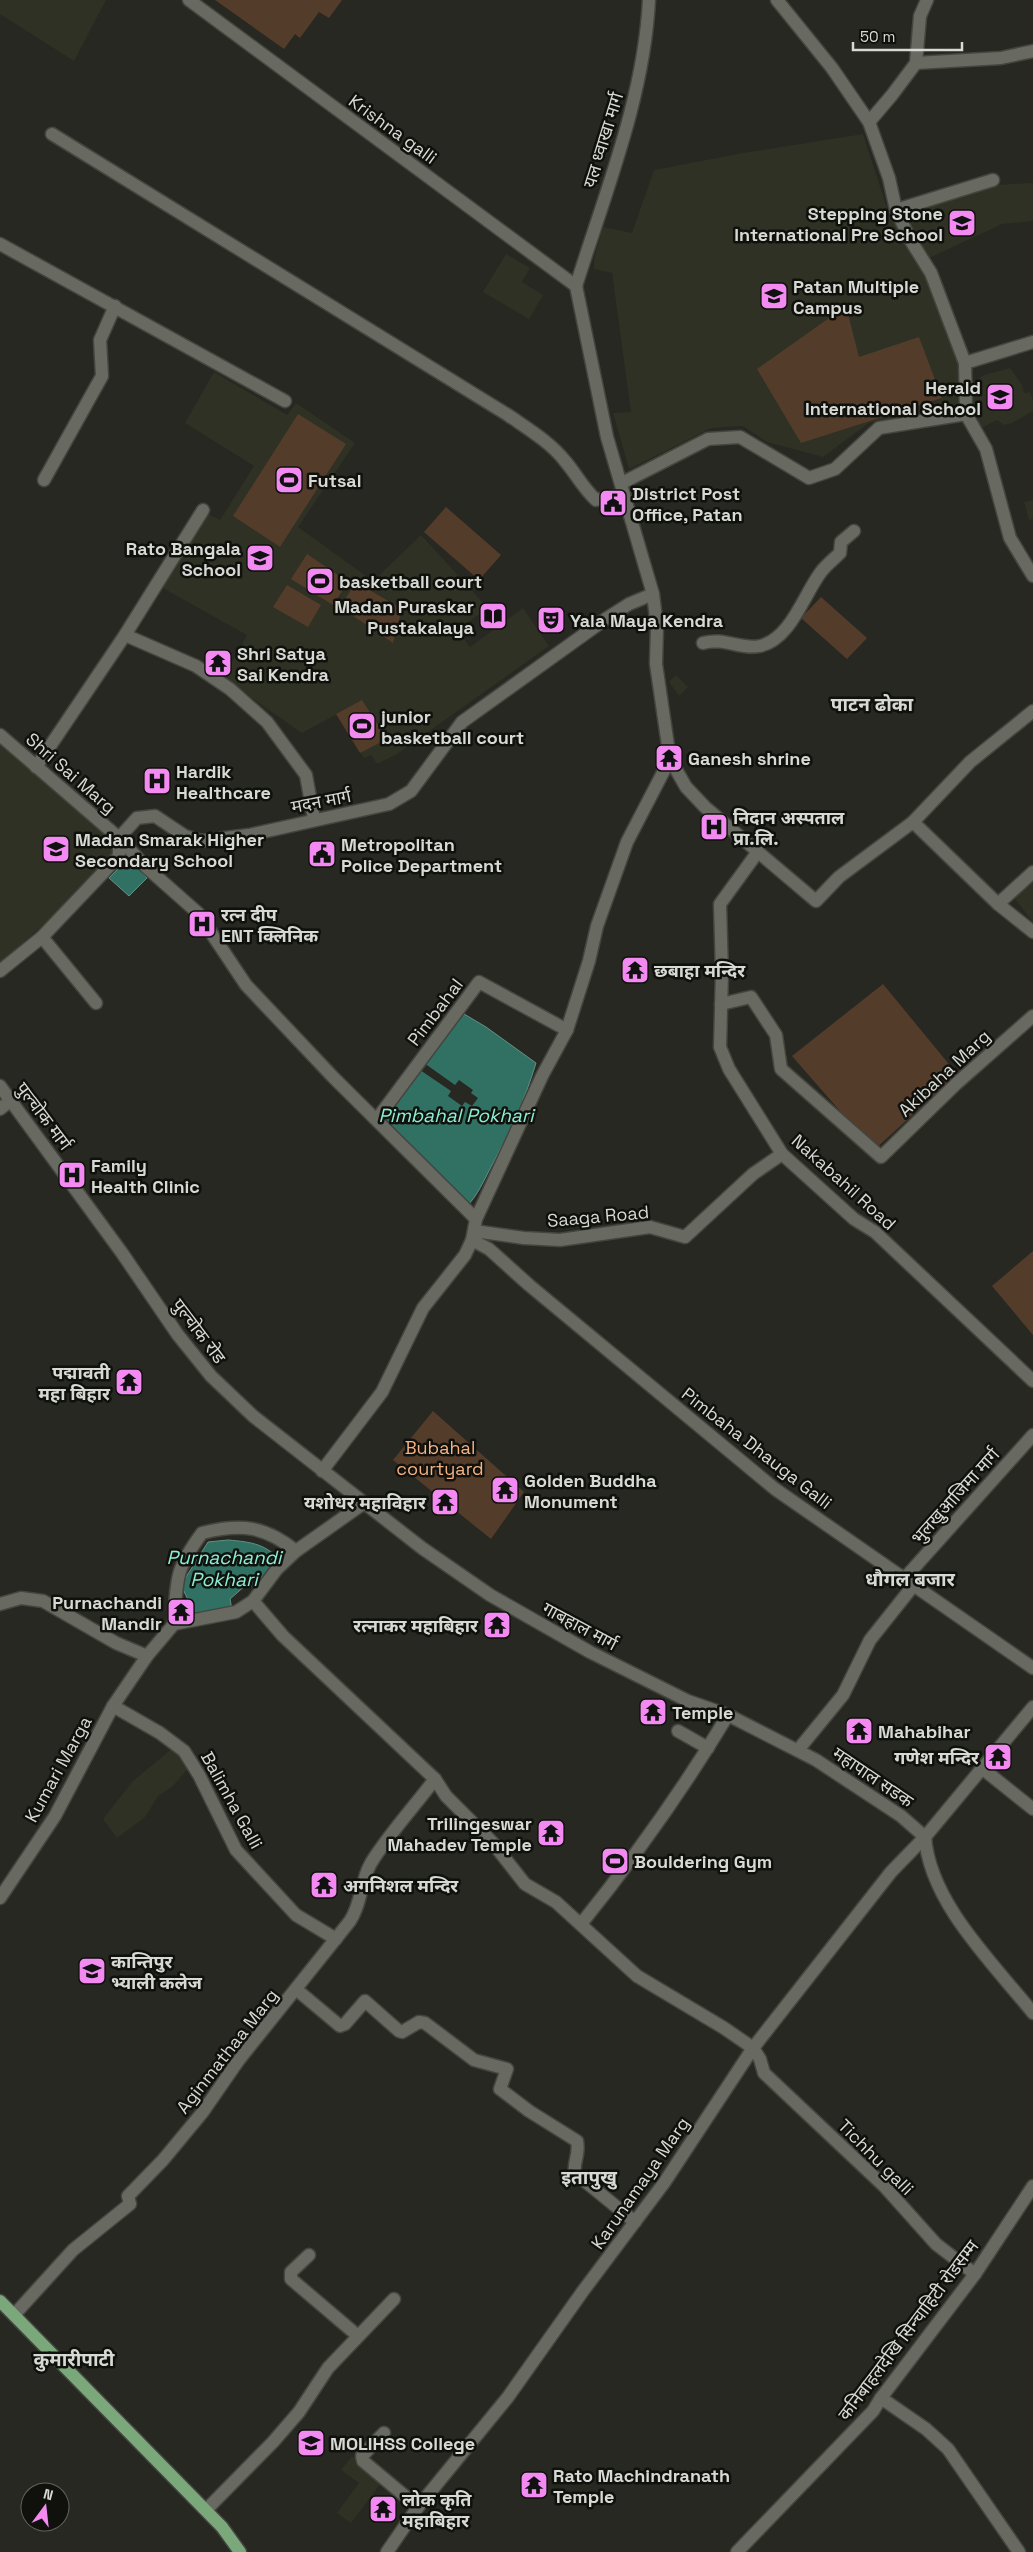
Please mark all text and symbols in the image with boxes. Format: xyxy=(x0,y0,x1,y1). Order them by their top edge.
scale bar xyxy=(853,20,962,52)
text: 50 m xyxy=(860,27,895,46)
street label: Krishna galli xyxy=(344,89,442,169)
street label: यल ध्वाखा मार्ग xyxy=(578,89,629,190)
place label: Stepping Stone International Pre School xyxy=(734,202,943,246)
school or university icon: Stepping Stone International Pre School xyxy=(947,208,977,238)
place label: Patan Multiple Campus xyxy=(793,275,919,319)
school or university icon: Patan Multiple Campus xyxy=(759,281,789,311)
place label: Herald International School xyxy=(805,376,981,420)
school or university icon: Herald International School xyxy=(985,382,1015,412)
sports icon: Futsal xyxy=(274,465,304,495)
place label: Futsal xyxy=(308,469,361,492)
place label: District Post Office, Patan xyxy=(632,482,742,526)
public building icon: District Post Office, Patan xyxy=(598,488,628,518)
place label: Rato Bangala School xyxy=(126,537,242,581)
school or university icon: Rato Bangala School xyxy=(245,543,275,573)
sports icon: basketball court xyxy=(305,566,335,596)
place label: basketball court xyxy=(339,570,482,593)
place label: Madan Puraskar Pustakalaya xyxy=(334,595,475,639)
library icon: Madan Puraskar Pustakalaya xyxy=(478,601,508,631)
theatre icon: Yala Maya Kendra xyxy=(536,605,566,635)
place label: Yala Maya Kendra xyxy=(570,609,724,632)
place label: Shri Satya Sai Kendra xyxy=(237,642,330,686)
temple icon: Shri Satya Sai Kendra xyxy=(203,648,233,678)
district label: पाटन ढोका xyxy=(831,692,914,717)
place label: junior basketball court xyxy=(380,705,524,749)
sports icon: junior basketball court xyxy=(347,711,377,741)
street label: Shri Sai Marg xyxy=(21,727,121,819)
temple icon: Ganesh shrine xyxy=(654,743,684,773)
place label: Ganesh shrine xyxy=(688,747,811,770)
place label: Hardik Healthcare xyxy=(176,760,271,804)
hospital icon: Hardik Healthcare xyxy=(142,766,172,796)
street label: मदन मार्ग xyxy=(289,784,354,818)
place label: निदान अस्पताल प्रा.लि. xyxy=(733,806,845,850)
hospital icon: निदान अस्पताल प्रा.लि. xyxy=(699,812,729,842)
place label: Madan Smarak Higher Secondary School xyxy=(75,828,264,872)
place label: Metropolitan Police Department xyxy=(341,833,502,877)
school or university icon: Madan Smarak Higher Secondary School xyxy=(41,834,71,864)
public building icon: Metropolitan Police Department xyxy=(307,839,337,869)
place label: रत्न दीप ENT क्लिनिक xyxy=(221,903,319,947)
hospital icon: रत्न दीप ENT क्लिनिक xyxy=(187,909,217,939)
temple icon: छबाहा मन्दिर xyxy=(620,955,650,985)
place label: छबाहा मन्दिर xyxy=(654,959,746,982)
street label: Pimbahal xyxy=(402,974,468,1050)
street label: Akibaha Marg xyxy=(893,1025,995,1121)
street label: पुल्चोक मार्ग xyxy=(10,1077,78,1156)
water label: Pimbahal Pokhari xyxy=(378,1103,536,1128)
street label: Nakabahil Road xyxy=(787,1129,901,1235)
place label: Family Health Clinic xyxy=(91,1154,200,1198)
hospital icon: Family Health Clinic xyxy=(57,1160,87,1190)
street label: Saaga Road xyxy=(546,1200,650,1232)
street label: पुल्चोक रोड xyxy=(166,1294,231,1369)
place label: पद्मावती महा बिहार xyxy=(38,1361,111,1405)
temple icon: पद्मावती महा बिहार xyxy=(114,1367,144,1397)
street label: Pimbaha Dhauga Galli xyxy=(677,1382,837,1514)
park label: Bubahal courtyard xyxy=(396,1436,484,1480)
street label: भुलखुआजिमा मार्ग xyxy=(906,1442,1006,1550)
place label: Golden Buddha Monument xyxy=(524,1469,657,1513)
temple icon: Golden Buddha Monument xyxy=(490,1475,520,1505)
temple icon: यशोधर महाविहार xyxy=(430,1487,460,1517)
place label: यशोधर महाविहार xyxy=(304,1491,427,1514)
water label: Purnachandi Pokhari xyxy=(167,1545,284,1592)
district label: धौगल बजार xyxy=(865,1567,956,1592)
place label: Purnachandi Mandir xyxy=(52,1591,162,1635)
temple icon: Purnachandi Mandir xyxy=(166,1597,196,1627)
street label: गाबहाल मार्ग xyxy=(539,1597,622,1656)
temple icon: रत्नाकर महाबिहार xyxy=(482,1610,512,1640)
place label: रत्नाकर महाबिहार xyxy=(353,1614,479,1637)
temple icon: Temple xyxy=(638,1697,668,1727)
place label: Temple xyxy=(672,1701,733,1724)
street label: Kumari Marga xyxy=(19,1712,97,1826)
temple icon: Mahabihar xyxy=(844,1716,874,1746)
place label: Mahabihar xyxy=(878,1720,971,1743)
street label: महापाल सडक xyxy=(828,1742,919,1813)
temple icon: गणेश मन्दिर xyxy=(983,1742,1013,1772)
place label: गणेश मन्दिर xyxy=(894,1746,980,1769)
street label: Balimha Galli xyxy=(196,1747,268,1853)
place label: Trilingeswar Mahadev Temple xyxy=(388,1812,532,1856)
temple icon: Trilingeswar Mahadev Temple xyxy=(536,1818,566,1848)
sports icon: Bouldering Gym xyxy=(600,1846,630,1876)
place label: Bouldering Gym xyxy=(634,1850,772,1873)
temple icon: अगनिशल मन्दिर xyxy=(309,1870,339,1900)
place label: अगनिशल मन्दिर xyxy=(343,1874,459,1897)
place label: कान्तिपुर भ्याली कलेज xyxy=(111,1950,203,1994)
school or university icon: कान्तिपुर भ्याली कलेज xyxy=(77,1956,107,1986)
street label: Aginmathaa Marg xyxy=(171,1984,283,2118)
street label: Karunamaya Marg xyxy=(586,2112,694,2254)
street label: Tichhu galli xyxy=(833,2114,919,2200)
district label: इतापुखु xyxy=(561,2165,618,2190)
street label: कनिबाहलदेखि सिन्चाहिटी रोडसम्म xyxy=(833,2234,984,2425)
district label: कुमारीपाटी xyxy=(34,2347,115,2372)
school or university icon: MOLIHSS College xyxy=(296,2428,326,2458)
place label: MOLIHSS College xyxy=(330,2432,475,2455)
place label: Rato Machindranath Temple xyxy=(553,2464,730,2508)
temple icon: Rato Machindranath Temple xyxy=(519,2470,549,2500)
north arrow xyxy=(20,2482,70,2532)
text: N xyxy=(41,2485,55,2504)
place label: लोक कृति महाबिहार xyxy=(402,2488,472,2532)
temple icon: लोक कृति महाबिहार xyxy=(368,2494,398,2524)

